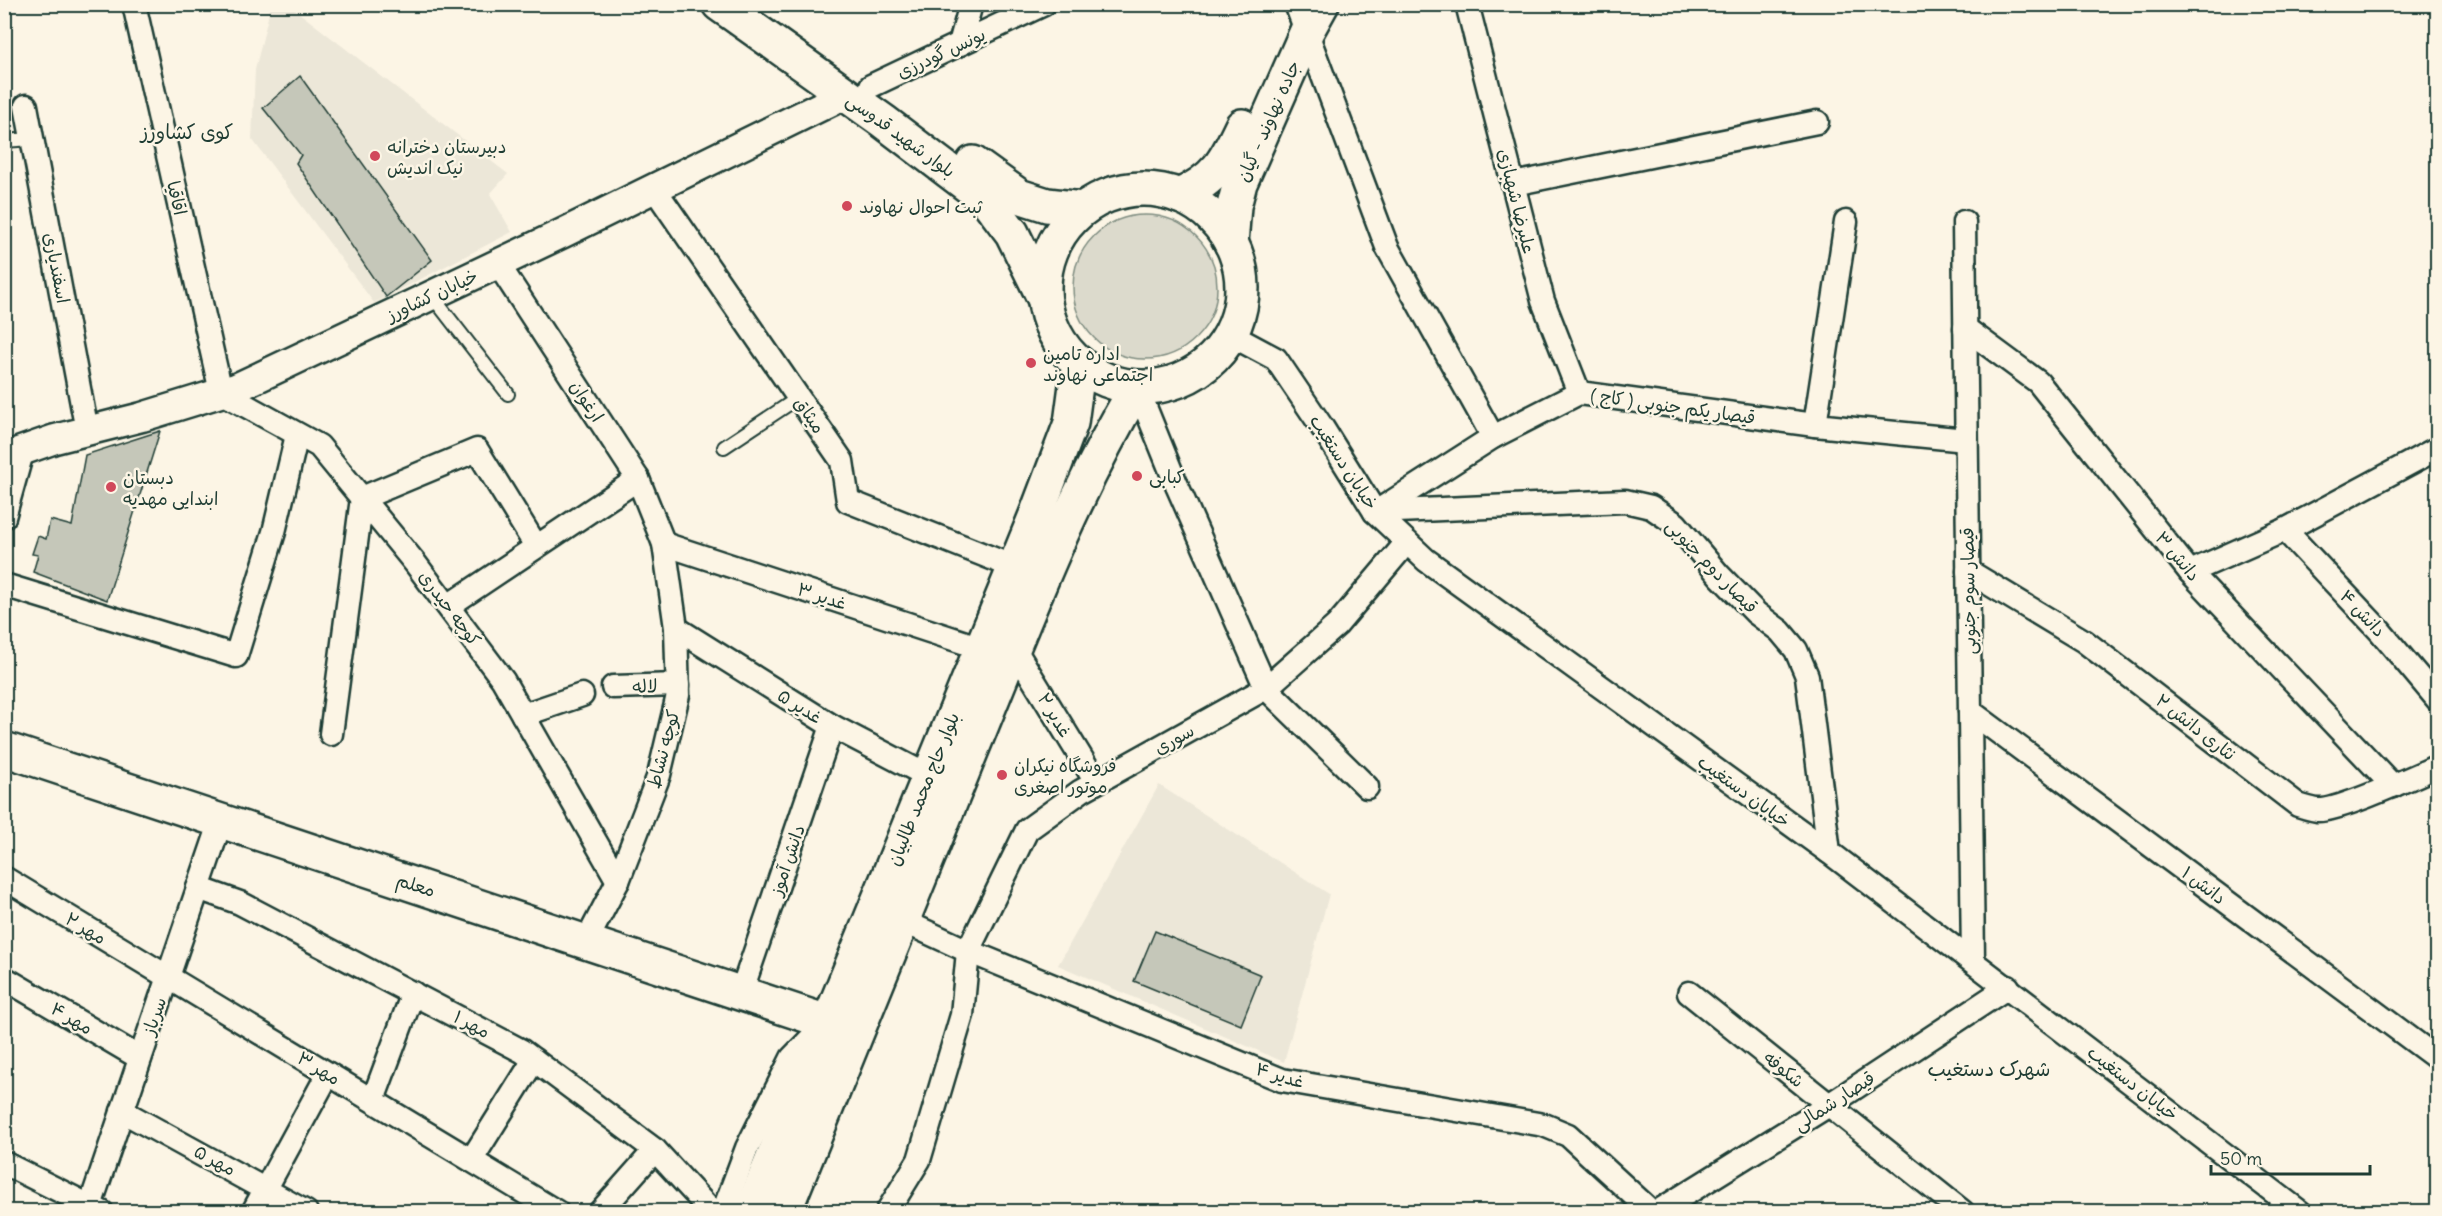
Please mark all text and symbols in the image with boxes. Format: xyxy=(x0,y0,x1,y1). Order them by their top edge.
street label: یونس گودرزی xyxy=(893,22,989,84)
street label: جاده نهاوند - گیان xyxy=(1231,57,1305,185)
street label: بلوار شهید قدوسی xyxy=(842,88,960,182)
district label: کوی کشاورز xyxy=(139,119,233,144)
place label: دبیرستان دخترانه نیک اندیش xyxy=(387,135,506,179)
street label: علیرضا شهبازی xyxy=(1493,146,1541,256)
marker: دبیرستان دخترانه نیک اندیش xyxy=(368,149,382,163)
street label: اقاقیا xyxy=(162,179,192,217)
place label: ثبت احوال نهاوند xyxy=(859,195,983,218)
marker: ثبت احوال نهاوند xyxy=(840,199,854,213)
street label: اسفندیاری xyxy=(39,231,75,305)
street label: خیابان کشاورز xyxy=(381,264,481,327)
place label: اداره تامین اجتماعی نهاوند xyxy=(1043,342,1153,386)
marker: اداره تامین اجتماعی نهاوند xyxy=(1024,356,1038,370)
street label: ارغوان xyxy=(565,376,609,426)
street label: قیصار یکم جنوبی ( کاج ) xyxy=(1589,383,1757,432)
street label: میثاق xyxy=(789,392,831,438)
street label: خیابان دستغیب xyxy=(1305,410,1383,514)
place label: کبابی xyxy=(1149,465,1185,488)
place label: دبستان ابندایی مهدیه xyxy=(123,466,219,510)
marker: کبابی xyxy=(1130,469,1144,483)
marker: دبستان ابندایی مهدیه xyxy=(104,480,118,494)
street label: قیصار دوم جنوبی xyxy=(1659,514,1763,620)
street label: دانش ۳ xyxy=(2151,526,2205,586)
street label: قیصار سوم جنوبی xyxy=(1955,527,1984,655)
street label: کوچه حیدری xyxy=(413,566,486,651)
street label: غدیر ۳ xyxy=(794,577,850,615)
street label: دانش ۴ xyxy=(2335,584,2391,642)
street label: لاله xyxy=(632,674,658,698)
street label: غدیر ۵ xyxy=(773,683,827,729)
street label: غدیر ۲ xyxy=(1033,688,1077,742)
street label: نثاری دانش ۲ xyxy=(2151,689,2241,765)
street label: کوچه نشاط xyxy=(642,707,686,791)
street label: بلوار حاج محمد طالبیان xyxy=(882,709,965,869)
street label: سوری xyxy=(1150,719,1198,759)
street label: خیابان دستغیب xyxy=(1693,750,1795,832)
place label: فروشگاه نیکران موتور اصغری xyxy=(1014,754,1117,798)
marker: فروشگاه نیکران موتور اصغری xyxy=(995,768,1009,782)
street label: دانش آموز xyxy=(764,822,810,900)
street label: دانش ۱ xyxy=(2177,861,2231,909)
street label: معلم xyxy=(393,868,438,905)
street label: مهر ۲ xyxy=(61,907,111,949)
street label: سرباز xyxy=(136,994,171,1040)
street label: مهر ۴ xyxy=(47,996,97,1040)
street label: مهر ۱ xyxy=(450,1005,494,1043)
street label: خیابان دستغیب xyxy=(2083,1040,2183,1126)
street label: مهر ۳ xyxy=(293,1046,345,1090)
street label: شکوفه xyxy=(1759,1046,1809,1092)
district label: شهرک دستغیب xyxy=(1927,1056,2051,1081)
street label: غدیر ۴ xyxy=(1253,1057,1307,1093)
street label: قیصار شمالی xyxy=(1789,1066,1879,1136)
scale bar xyxy=(2211,1138,2370,1176)
street label: مهر ۵ xyxy=(190,1139,240,1181)
text: 50 m xyxy=(2220,1147,2262,1170)

